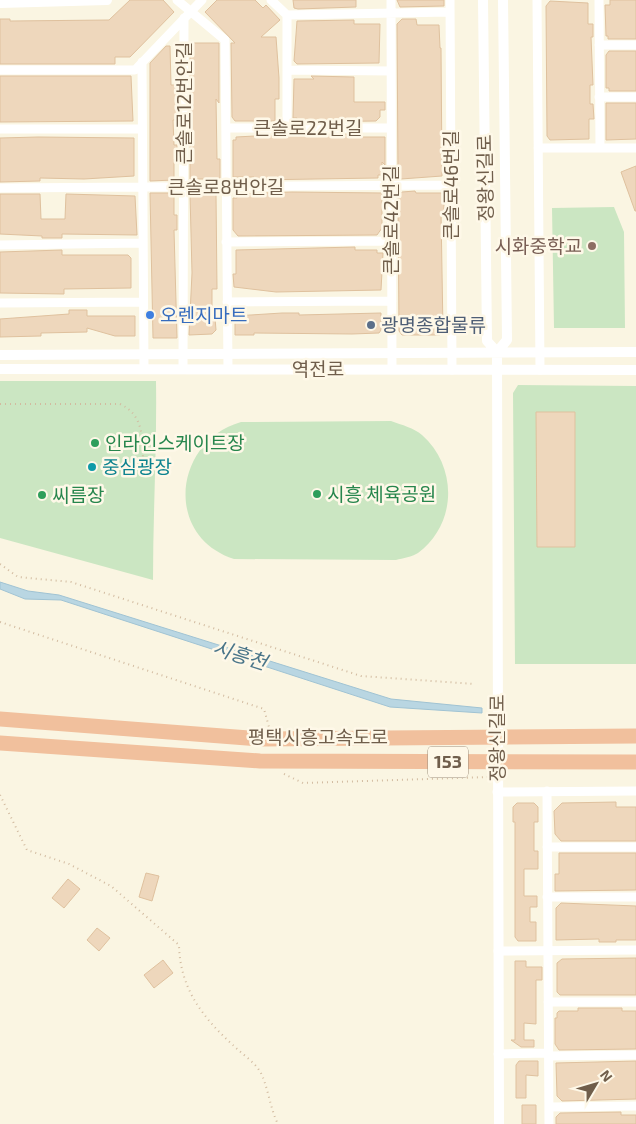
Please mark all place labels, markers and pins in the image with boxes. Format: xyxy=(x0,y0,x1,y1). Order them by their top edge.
place label: 시화중학교 xyxy=(495,234,582,257)
marker: 시화중학교 xyxy=(586,240,598,252)
place label: 오렌지마트 xyxy=(160,303,247,326)
marker: 오렌지마트 xyxy=(144,309,156,321)
place label: 광명종합물류 xyxy=(381,313,486,336)
marker: 광명종합물류 xyxy=(365,319,377,331)
place label: 인라인스케이트장 xyxy=(105,431,245,454)
marker: 인라인스케이트장 xyxy=(89,437,101,449)
place label: 중심광장 xyxy=(102,455,172,478)
marker: 중심광장 xyxy=(86,461,98,473)
place label: 시흥 체육공원 xyxy=(327,482,436,505)
place label: 씨름장 xyxy=(52,483,104,506)
marker: 시흥 체육공원 xyxy=(311,488,323,500)
marker: 씨름장 xyxy=(36,489,48,501)

